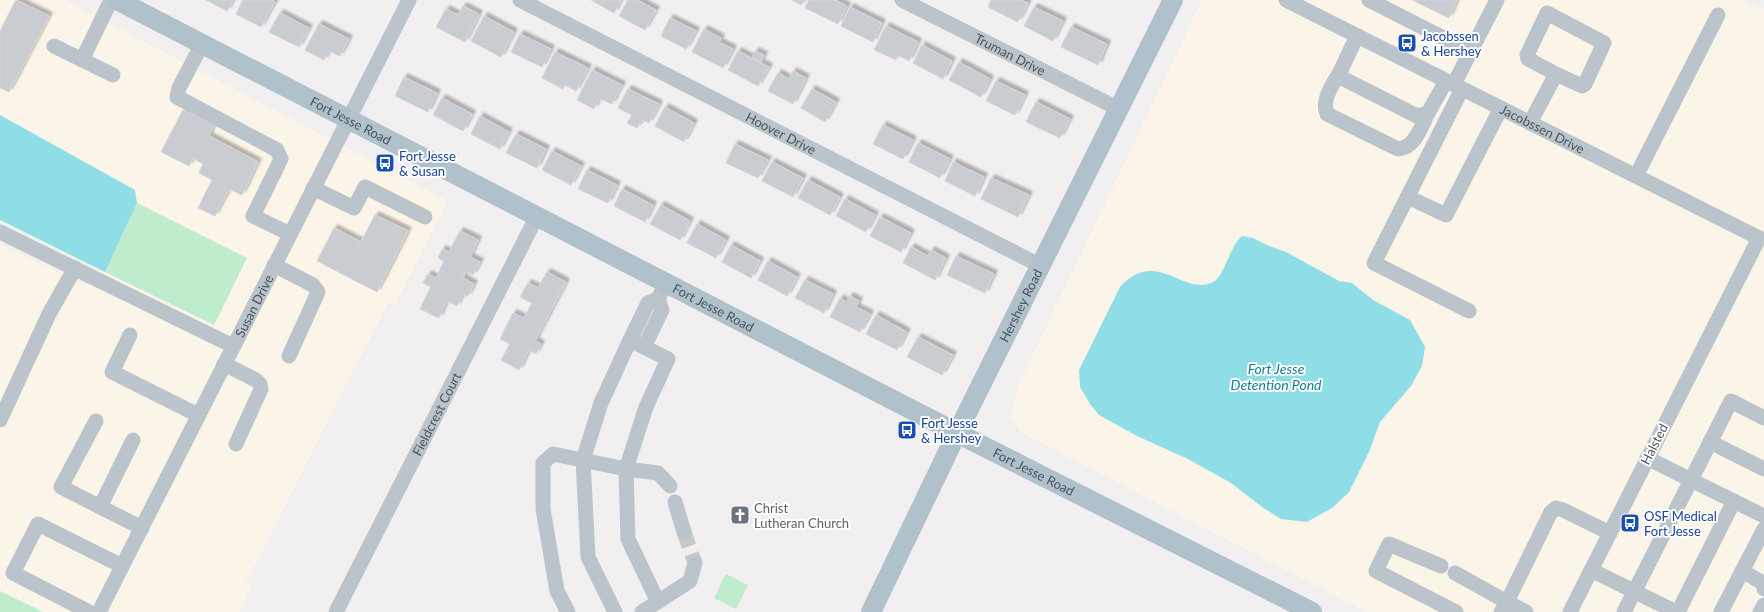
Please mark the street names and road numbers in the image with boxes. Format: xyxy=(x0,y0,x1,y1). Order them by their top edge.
street label: Truman Drive xyxy=(972,30,1048,79)
street label: Fort Jesse Road xyxy=(308,93,394,148)
street label: Jacobssen Drive xyxy=(1498,101,1587,157)
street label: Hoover Drive xyxy=(743,109,819,158)
street label: Hershey Road xyxy=(996,266,1045,345)
street label: Susan Drive xyxy=(232,272,277,340)
street label: Fort Jesse Road xyxy=(670,280,757,335)
street label: Fieldcrest Court xyxy=(409,369,464,458)
street label: Halsted xyxy=(1637,421,1671,467)
street label: Fort Jesse Road xyxy=(990,445,1077,499)

